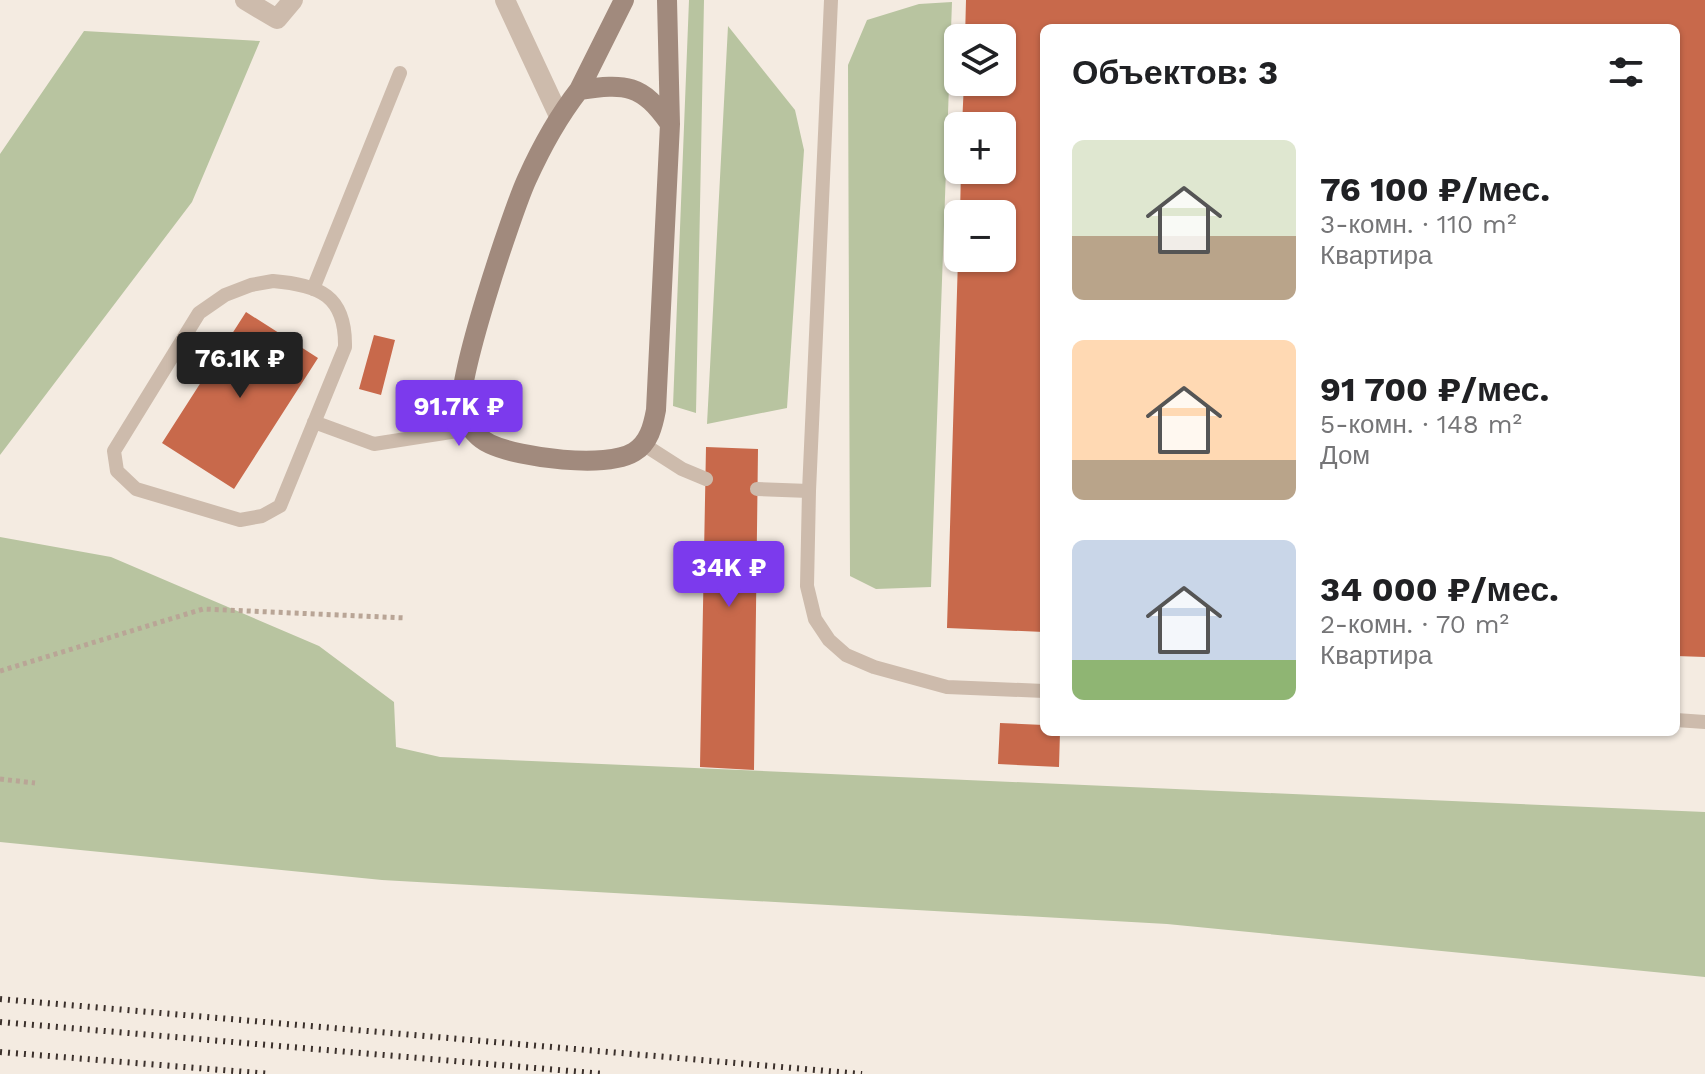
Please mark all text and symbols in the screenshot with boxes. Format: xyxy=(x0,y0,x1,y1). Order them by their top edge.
map controls xyxy=(944,24,1016,272)
button: layers xyxy=(944,24,1016,96)
icon: filters xyxy=(1604,50,1648,94)
text: Объектов: 3 xyxy=(1072,52,1278,92)
button: + xyxy=(944,112,1016,184)
text: 76 100 ₽/мес. xyxy=(1320,169,1550,209)
icon: home xyxy=(1136,172,1232,268)
button: − xyxy=(944,200,1016,272)
text: 3-комн. · 110 m² xyxy=(1320,209,1516,239)
text: Квартира xyxy=(1320,240,1432,270)
pin: 76.1K ₽ xyxy=(166,332,314,400)
text: 76.1K ₽ xyxy=(195,343,285,373)
text: 91 700 ₽/мес. xyxy=(1320,369,1549,409)
icon: home xyxy=(1136,372,1232,468)
pin: 91.7K ₽ xyxy=(385,380,533,448)
text: 91.7K ₽ xyxy=(414,391,504,421)
text: 5-комн. · 148 m² xyxy=(1320,409,1522,439)
text: Дом xyxy=(1320,440,1370,470)
pin: 34K ₽ xyxy=(673,541,785,609)
text: 34K ₽ xyxy=(691,552,767,582)
text: 34 000 ₽/мес. xyxy=(1320,569,1559,609)
icon: home xyxy=(1136,572,1232,668)
text: 2-комн. · 70 m² xyxy=(1320,609,1509,639)
text: Квартира xyxy=(1320,640,1432,670)

